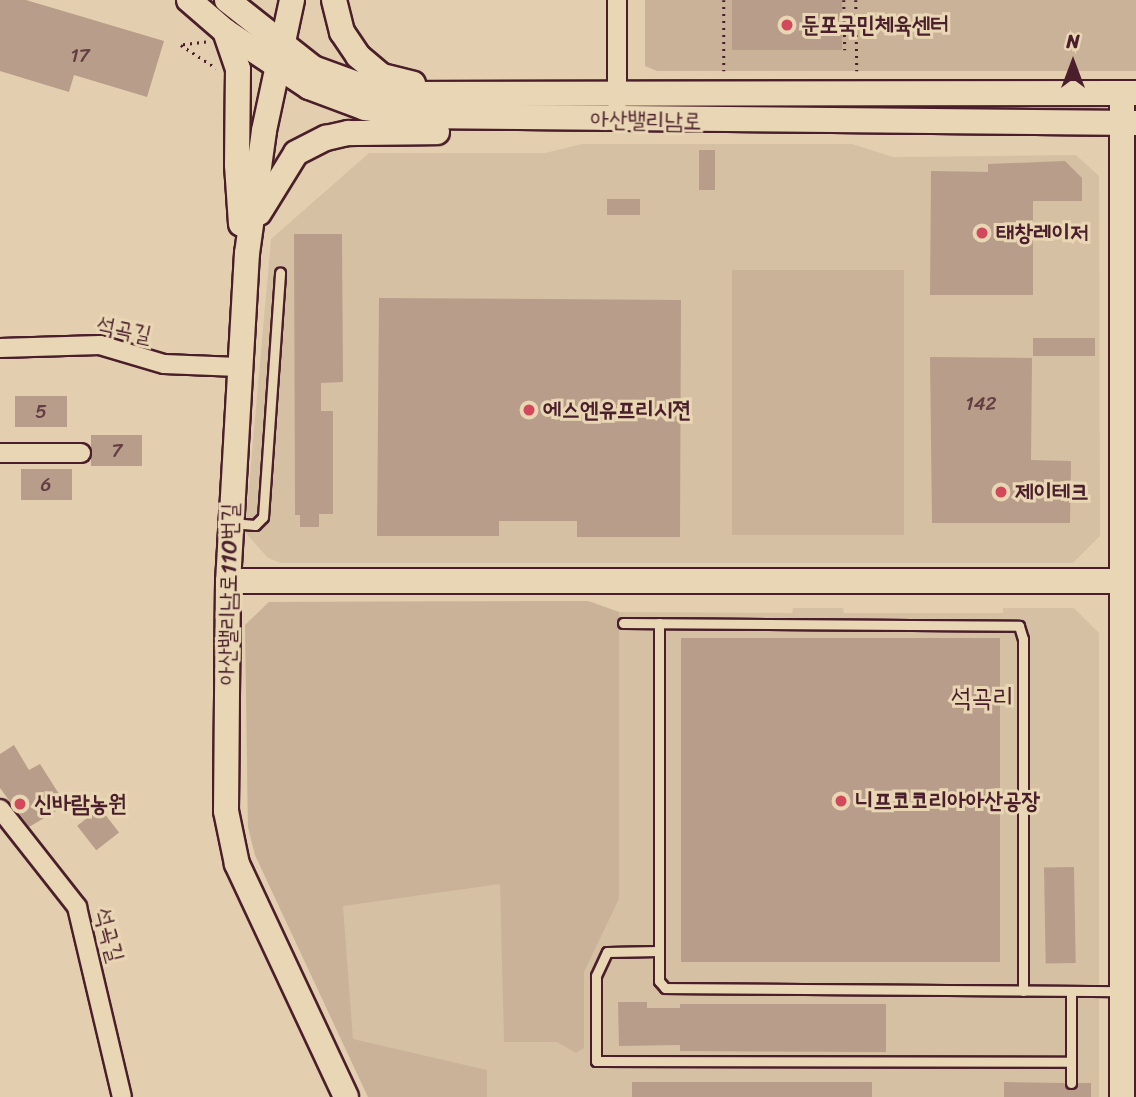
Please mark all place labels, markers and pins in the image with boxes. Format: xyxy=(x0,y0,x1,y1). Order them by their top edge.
place label: 둔포국민체육센터 xyxy=(801,11,949,39)
marker: 둔포국민체육센터 xyxy=(779,17,795,33)
place label: 태창레이저 xyxy=(996,219,1089,247)
marker: 태창레이저 xyxy=(974,225,990,241)
place label: 에스엔유프리시젼 xyxy=(543,396,691,424)
marker: 에스엔유프리시젼 xyxy=(521,402,537,418)
place label: 제이테크 xyxy=(1015,478,1089,506)
marker: 제이테크 xyxy=(993,484,1009,500)
place label: 니프코코리아아산공장 xyxy=(855,787,1040,815)
place label: 신바람농원 xyxy=(34,790,127,818)
marker: 니프코코리아아산공장 xyxy=(833,793,849,809)
marker: 신바람농원 xyxy=(12,796,28,812)

